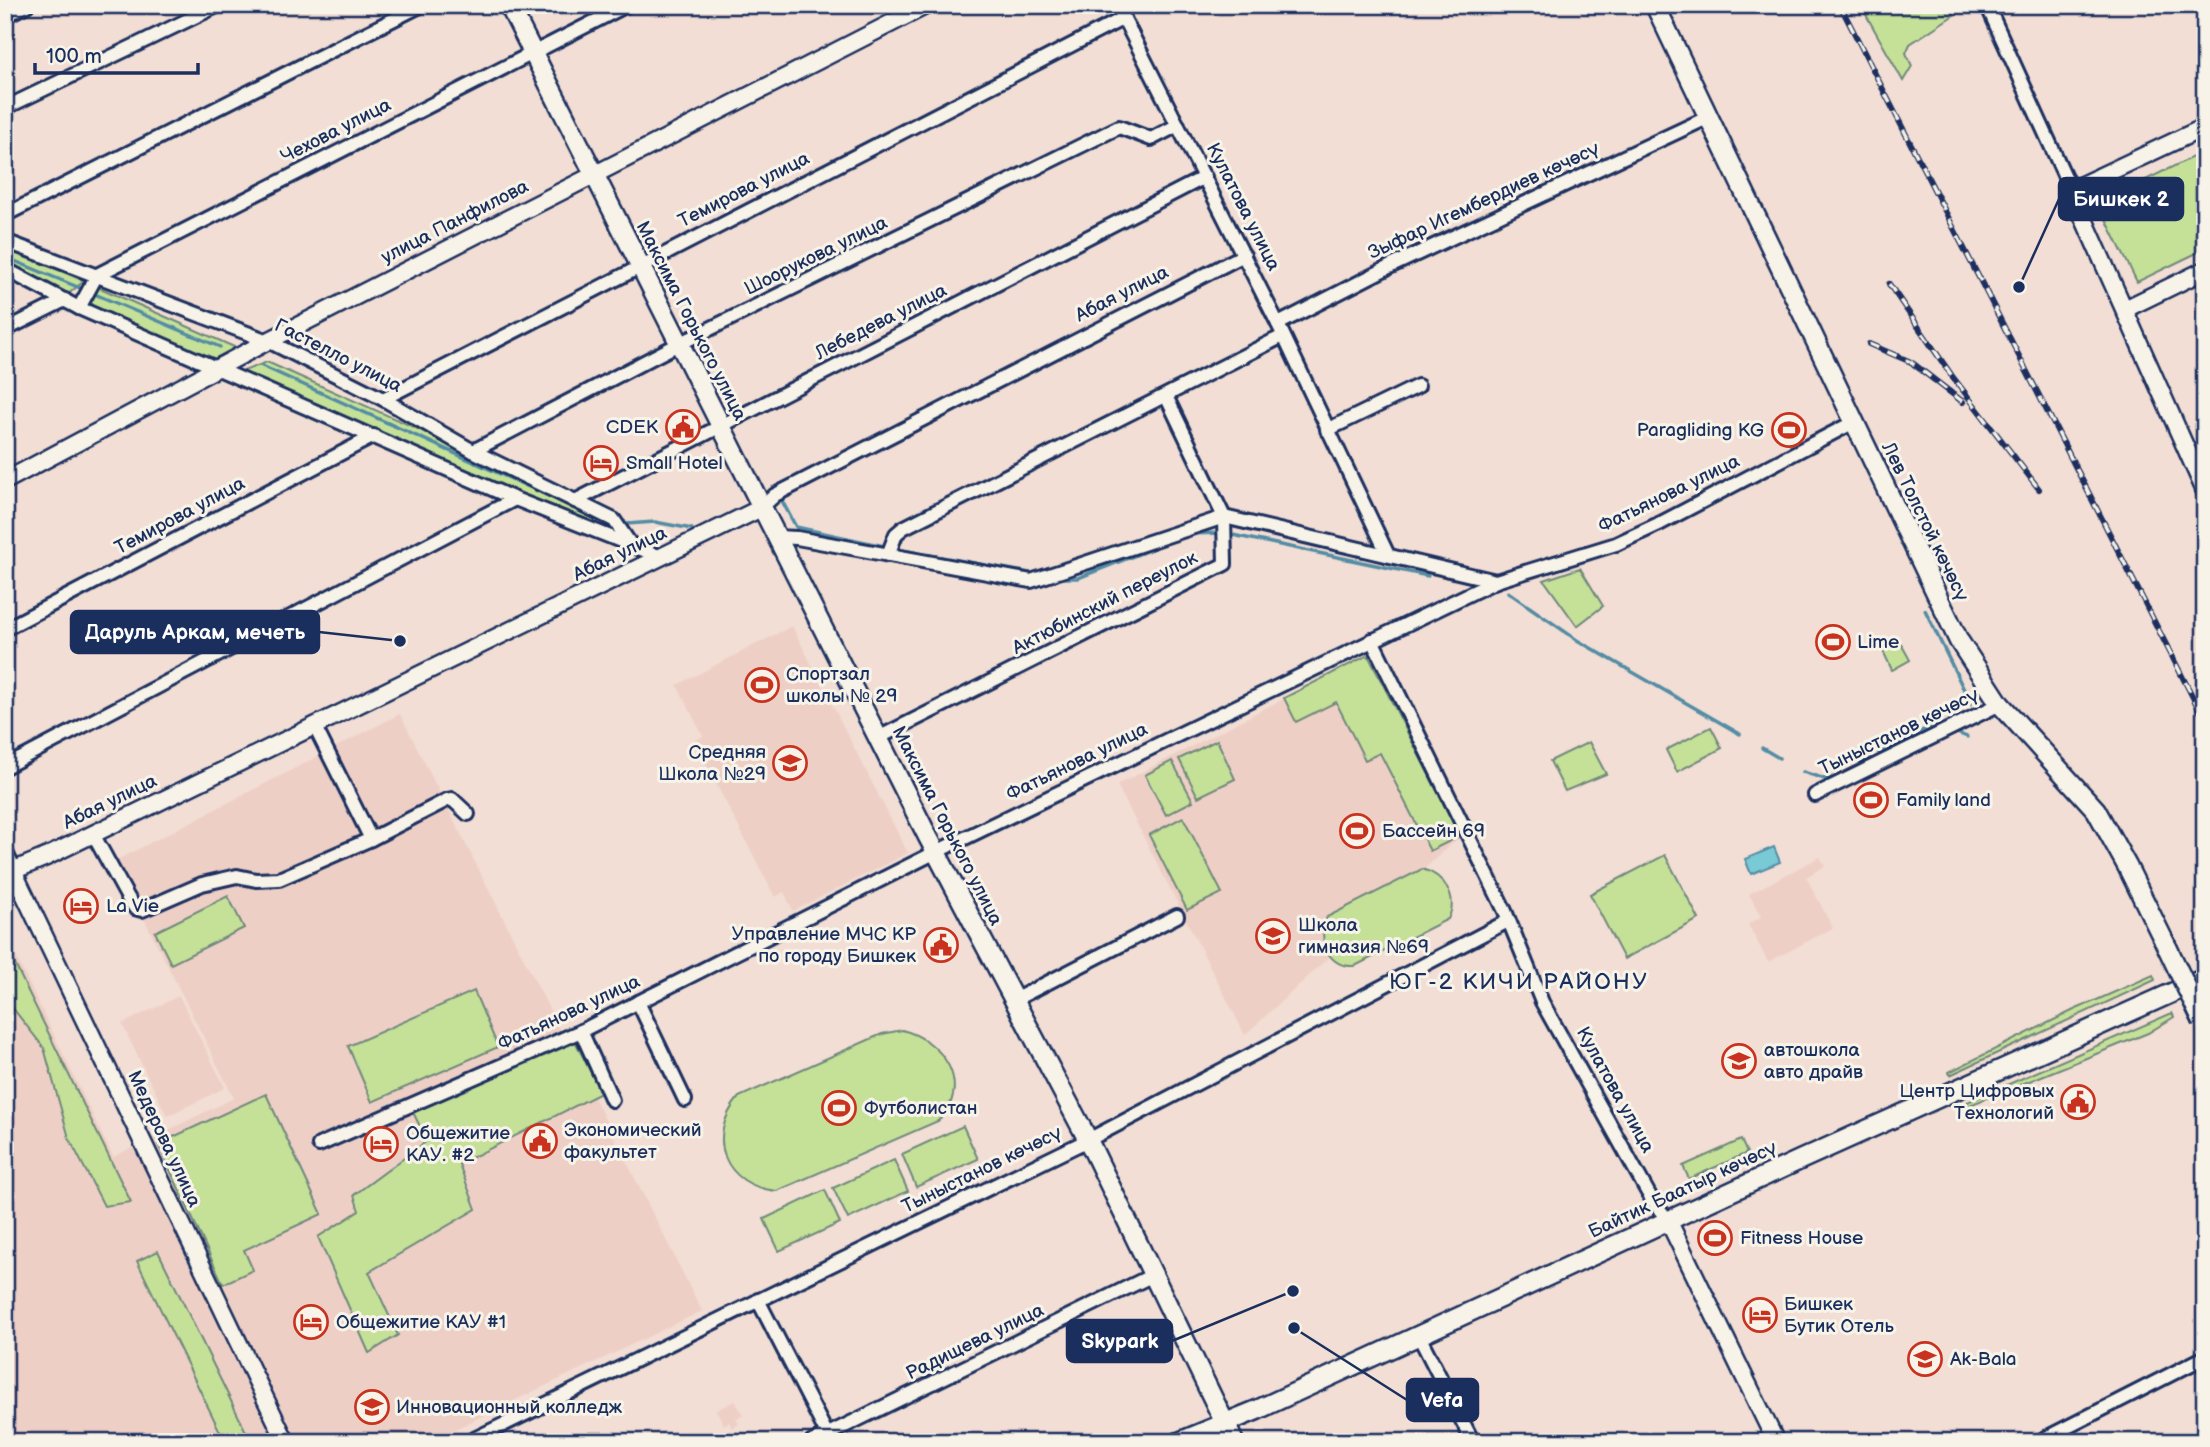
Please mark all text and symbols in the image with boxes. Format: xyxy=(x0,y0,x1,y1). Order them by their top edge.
scale bar xyxy=(35,32,198,76)
text: 100 m xyxy=(46,44,102,69)
street label: Чехова улица xyxy=(277,93,395,169)
street label: Зыфар Игембердиев көчөсү xyxy=(1365,137,1603,265)
street label: Кулатова улица xyxy=(1201,139,1285,275)
street label: Темирова улица xyxy=(675,147,813,233)
street label: улица Панфилова xyxy=(377,175,533,269)
callout: Бишкек 2 xyxy=(2059,178,2183,220)
text: Бишкек 2 xyxy=(2073,187,2169,212)
street label: Шоорукова улица xyxy=(741,211,891,301)
street label: Максима Горького улица xyxy=(631,218,751,424)
street label: Абая улица xyxy=(1071,261,1172,328)
street label: Лебедева улица xyxy=(810,279,951,366)
street label: Гастелло улица xyxy=(271,314,405,398)
public building icon: CDEK xyxy=(664,408,702,446)
sports icon: Paragliding KG xyxy=(1770,411,1808,449)
place label: CDEK xyxy=(606,416,659,439)
place label: Paragliding KG xyxy=(1637,419,1764,442)
street label: Лев Толстой көчөсү xyxy=(1876,438,1974,605)
hotel icon: Small Hotel xyxy=(582,444,620,482)
street label: Фатьянова улица xyxy=(1595,450,1743,538)
place label: Small Hotel xyxy=(626,452,723,475)
street label: Темирова улица xyxy=(111,472,249,560)
street label: Абая улица xyxy=(568,521,671,587)
street label: Актюбинский переулок xyxy=(1008,546,1201,660)
callout: Даруль Аркам, мечеть xyxy=(71,611,319,653)
text: Даруль Аркам, мечеть xyxy=(85,620,305,645)
sports icon: Lime xyxy=(1814,623,1852,661)
place label: Lime xyxy=(1857,631,1899,654)
place label: Спортзал школы № 29 xyxy=(786,663,897,708)
sports icon: Спортзал школы № 29 xyxy=(743,666,781,704)
street label: Тыныстанов көчөсү xyxy=(1815,683,1983,781)
street label: Фатьянова улица xyxy=(1003,718,1151,806)
street label: Максима Горького улица xyxy=(887,723,1007,929)
place label: Средняя Школа №29 xyxy=(658,741,766,786)
school or university icon: Средняя Школа №29 xyxy=(771,744,809,782)
street label: Абая улица xyxy=(58,769,161,835)
sports icon: Family land xyxy=(1852,781,1890,819)
place label: Family land xyxy=(1896,789,1991,812)
sports icon: Бассейн 69 xyxy=(1338,812,1376,850)
place label: Бассейн 69 xyxy=(1382,820,1485,843)
hotel icon: La Vie xyxy=(62,887,100,925)
place label: La Vie xyxy=(106,895,159,918)
place label: Школа гимназия №69 xyxy=(1298,914,1429,959)
school or university icon: Школа гимназия №69 xyxy=(1254,917,1292,955)
place label: Управление МЧС КР по городу Бишкек xyxy=(732,923,916,968)
public building icon: Управление МЧС КР по городу Бишкек xyxy=(922,926,960,964)
district label: ЮГ-2 КИЧИ РАЙОНУ xyxy=(1389,968,1649,996)
street label: Фатьянова улица xyxy=(494,970,644,1056)
street label: Кулатова улица xyxy=(1571,1023,1659,1157)
place label: автошкола авто драйв xyxy=(1764,1039,1863,1084)
school or university icon: автошкола авто драйв xyxy=(1720,1042,1758,1080)
street label: Медерова улица xyxy=(122,1067,206,1211)
place label: Центр Цифровых Технологий xyxy=(1900,1080,2054,1125)
public building icon: Центр Цифровых Технологий xyxy=(2059,1083,2097,1121)
sports icon: Футболистан xyxy=(820,1089,858,1127)
place label: Футболистан xyxy=(864,1097,978,1120)
place label: Экономический факультет xyxy=(564,1119,702,1164)
street label: Тыныстанов көчөсү xyxy=(898,1121,1066,1219)
place label: Общежитие КАУ. #2 xyxy=(406,1122,511,1167)
public building icon: Экономический факультет xyxy=(521,1122,559,1160)
hotel icon: Общежитие КАУ. #2 xyxy=(362,1125,400,1163)
street label: Байтик Баатыр көчөсү xyxy=(1585,1136,1781,1244)
sports icon: Fitness House xyxy=(1696,1219,1734,1257)
place label: Fitness House xyxy=(1740,1227,1863,1250)
place label: Бишкек Бутик Отель xyxy=(1784,1293,1894,1338)
hotel icon: Бишкек Бутик Отель xyxy=(1741,1296,1779,1334)
street label: Радищева улица xyxy=(902,1299,1048,1385)
hotel icon: Общежитие КАУ #1 xyxy=(292,1303,330,1341)
place label: Общежитие КАУ #1 xyxy=(336,1311,506,1334)
callout: Skypark xyxy=(1067,1320,1172,1362)
text: Skypark xyxy=(1082,1329,1158,1354)
school or university icon: Ak-Bala xyxy=(1906,1340,1944,1378)
place label: Ak-Bala xyxy=(1950,1348,2017,1371)
callout: Vefa xyxy=(1407,1379,1478,1421)
school or university icon: Инновационный колледж xyxy=(353,1388,391,1426)
text: Vefa xyxy=(1421,1388,1463,1413)
place label: Инновационный колледж xyxy=(396,1396,623,1419)

